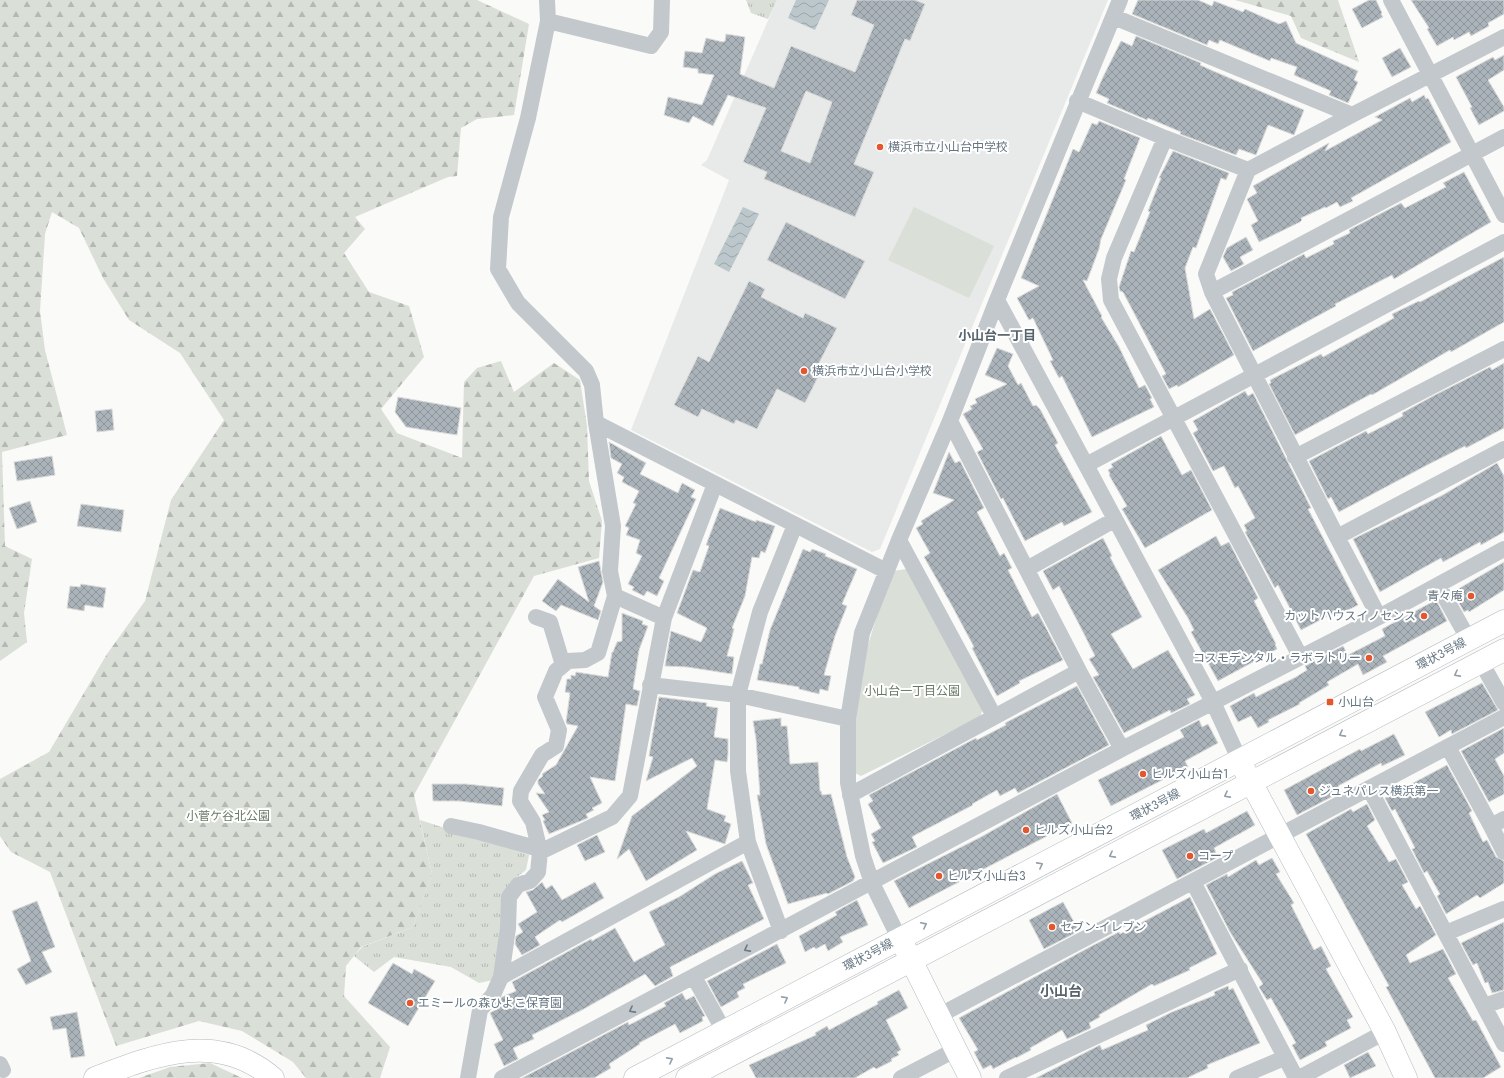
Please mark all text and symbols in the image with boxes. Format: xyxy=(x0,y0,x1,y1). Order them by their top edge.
place label: 横浜市立小山台中学校 xyxy=(888,138,1008,156)
marker: 横浜市立小山台中学校 xyxy=(875,142,885,152)
district label: 小山台一丁目 xyxy=(958,326,1036,345)
place label: 横浜市立小山台小学校 xyxy=(812,362,932,380)
marker: 横浜市立小山台小学校 xyxy=(799,366,809,376)
place label: 青々庵 xyxy=(1427,587,1463,605)
marker: 青々庵 xyxy=(1466,591,1476,601)
place label: カットハウスイノセンス xyxy=(1284,607,1416,625)
marker: カットハウスイノセンス xyxy=(1419,611,1429,621)
street label: 環状3号線 xyxy=(1413,633,1469,675)
place label: コスモデンタル・ラボラトリー xyxy=(1193,649,1361,667)
marker: コスモデンタル・ラボラトリー xyxy=(1364,653,1374,663)
one-way arrow xyxy=(1454,669,1461,677)
park label: 小山台一丁目公園 xyxy=(864,682,960,700)
place label: 小山台 xyxy=(1338,693,1374,711)
marker: 小山台 xyxy=(1325,697,1335,707)
one-way arrow xyxy=(1339,730,1346,737)
place label: ヒルズ小山台1 xyxy=(1151,765,1228,783)
marker: ヒルズ小山台1 xyxy=(1138,769,1148,779)
place label: ジュネパレス横浜第一 xyxy=(1319,782,1438,800)
street label: 環状3号線 xyxy=(1127,784,1183,826)
marker: ジュネパレス横浜第一 xyxy=(1306,786,1316,796)
one-way arrow xyxy=(1223,790,1231,797)
park label: 小菅ケ谷北公園 xyxy=(186,807,270,825)
place label: ヒルズ小山台2 xyxy=(1034,821,1113,839)
marker: ヒルズ小山台2 xyxy=(1021,825,1031,835)
place label: コープ xyxy=(1198,847,1233,865)
one-way arrow xyxy=(1108,850,1116,858)
marker: コープ xyxy=(1185,851,1195,861)
one-way arrow xyxy=(1035,862,1043,870)
place label: ヒルズ小山台3 xyxy=(947,867,1026,885)
marker: ヒルズ小山台3 xyxy=(934,871,944,881)
place label: セブン-イレブン xyxy=(1060,918,1147,936)
marker: セブン-イレブン xyxy=(1047,922,1057,932)
one-way arrow xyxy=(920,923,928,930)
street label: 環状3号線 xyxy=(840,934,896,976)
one-way arrow xyxy=(744,944,751,952)
district label: 小山台 xyxy=(1040,981,1082,1001)
place label: エミールの森ひよこ保育園 xyxy=(418,994,562,1012)
one-way arrow xyxy=(780,996,788,1004)
marker: エミールの森ひよこ保育園 xyxy=(405,998,415,1008)
one-way arrow xyxy=(629,1005,636,1012)
one-way arrow xyxy=(666,1057,673,1064)

